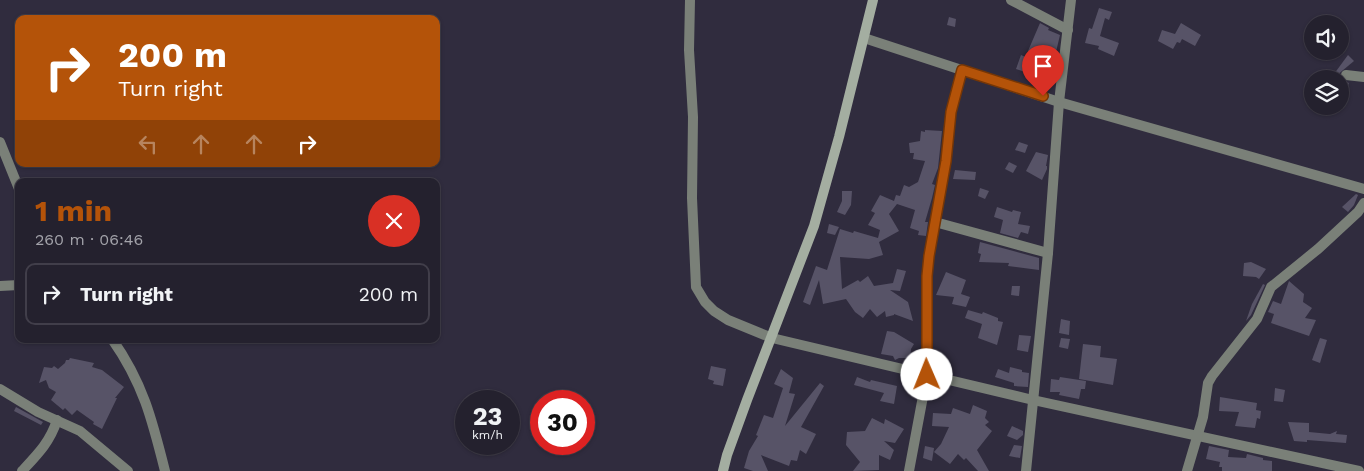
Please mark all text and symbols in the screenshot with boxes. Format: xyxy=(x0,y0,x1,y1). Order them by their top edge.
map controls xyxy=(1304,15,1349,115)
button: sound xyxy=(1304,15,1349,60)
text: 200 m xyxy=(118,34,227,76)
icon: right xyxy=(35,35,100,100)
pin xyxy=(1022,45,1064,96)
icon: arrive xyxy=(1029,52,1057,80)
button: layers xyxy=(1304,70,1349,115)
text: Turn right xyxy=(118,76,223,101)
icon: left xyxy=(134,130,162,158)
icon: ahead xyxy=(187,130,215,158)
icon: ahead xyxy=(240,130,268,158)
icon: right xyxy=(293,130,321,158)
text: 1 min xyxy=(35,193,112,228)
button: close xyxy=(368,195,420,247)
text: 260 m · 06:46 xyxy=(35,230,143,249)
icon: right xyxy=(37,280,65,308)
text: Turn right xyxy=(80,283,173,306)
text: 200 m xyxy=(359,283,418,306)
position arrow xyxy=(900,348,952,400)
speed limit sign: 30 xyxy=(530,390,595,455)
text: 23 xyxy=(473,402,502,431)
text: km/h xyxy=(472,428,503,442)

